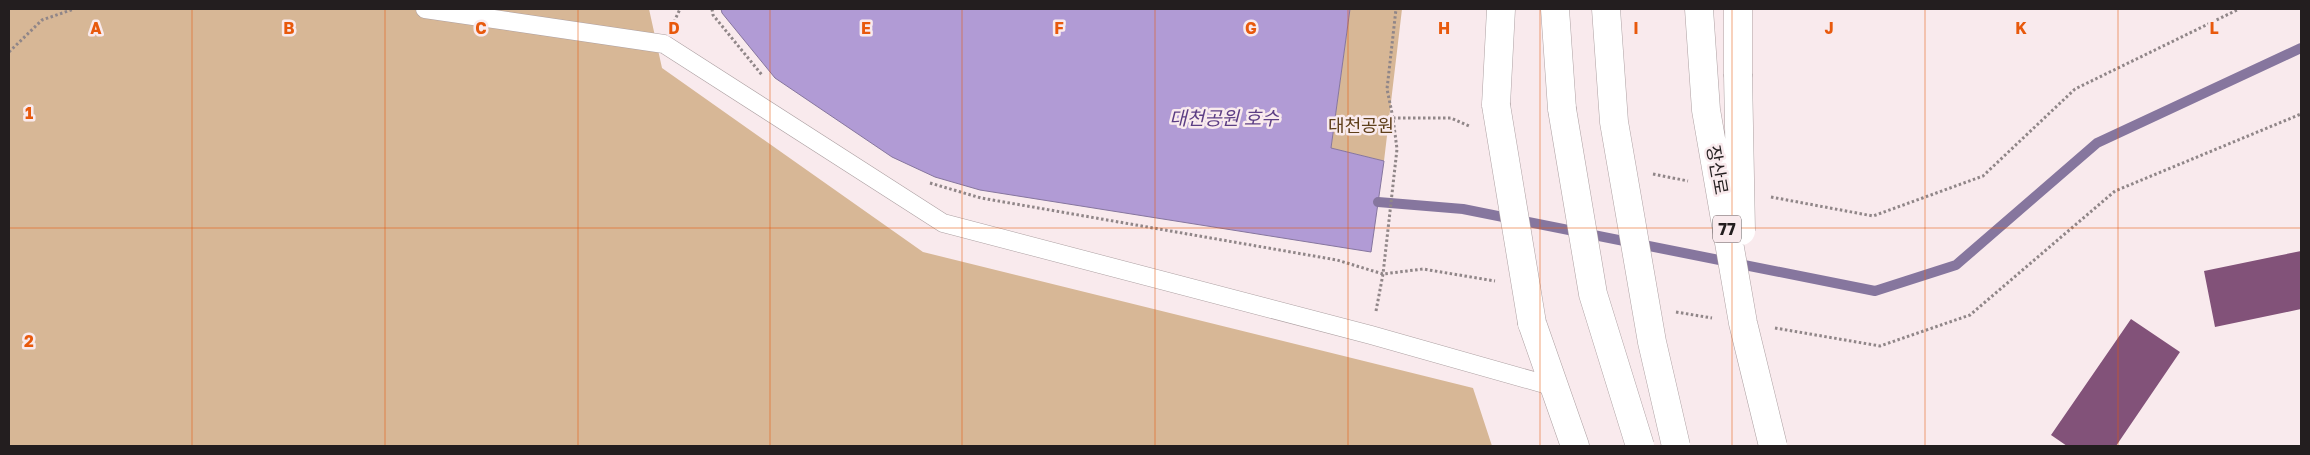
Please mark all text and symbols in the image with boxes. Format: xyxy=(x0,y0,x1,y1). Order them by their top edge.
text: A xyxy=(90,18,102,38)
text: B xyxy=(283,18,295,38)
text: C xyxy=(475,18,487,38)
text: D xyxy=(668,18,680,38)
text: E xyxy=(861,18,871,38)
text: F xyxy=(1054,18,1064,38)
text: G xyxy=(1245,18,1257,38)
text: H xyxy=(1438,18,1450,38)
text: I xyxy=(1633,18,1639,38)
text: J xyxy=(1824,18,1834,38)
text: K xyxy=(2015,18,2027,38)
text: L xyxy=(2209,18,2219,38)
text: 1 xyxy=(25,103,33,123)
water label: 대천공원 호수 xyxy=(1169,106,1279,129)
park label: 대천공원 xyxy=(1328,114,1394,136)
street label: 장산로 xyxy=(1703,143,1733,196)
road number: 77 xyxy=(1713,215,1741,242)
text: 2 xyxy=(24,331,34,351)

